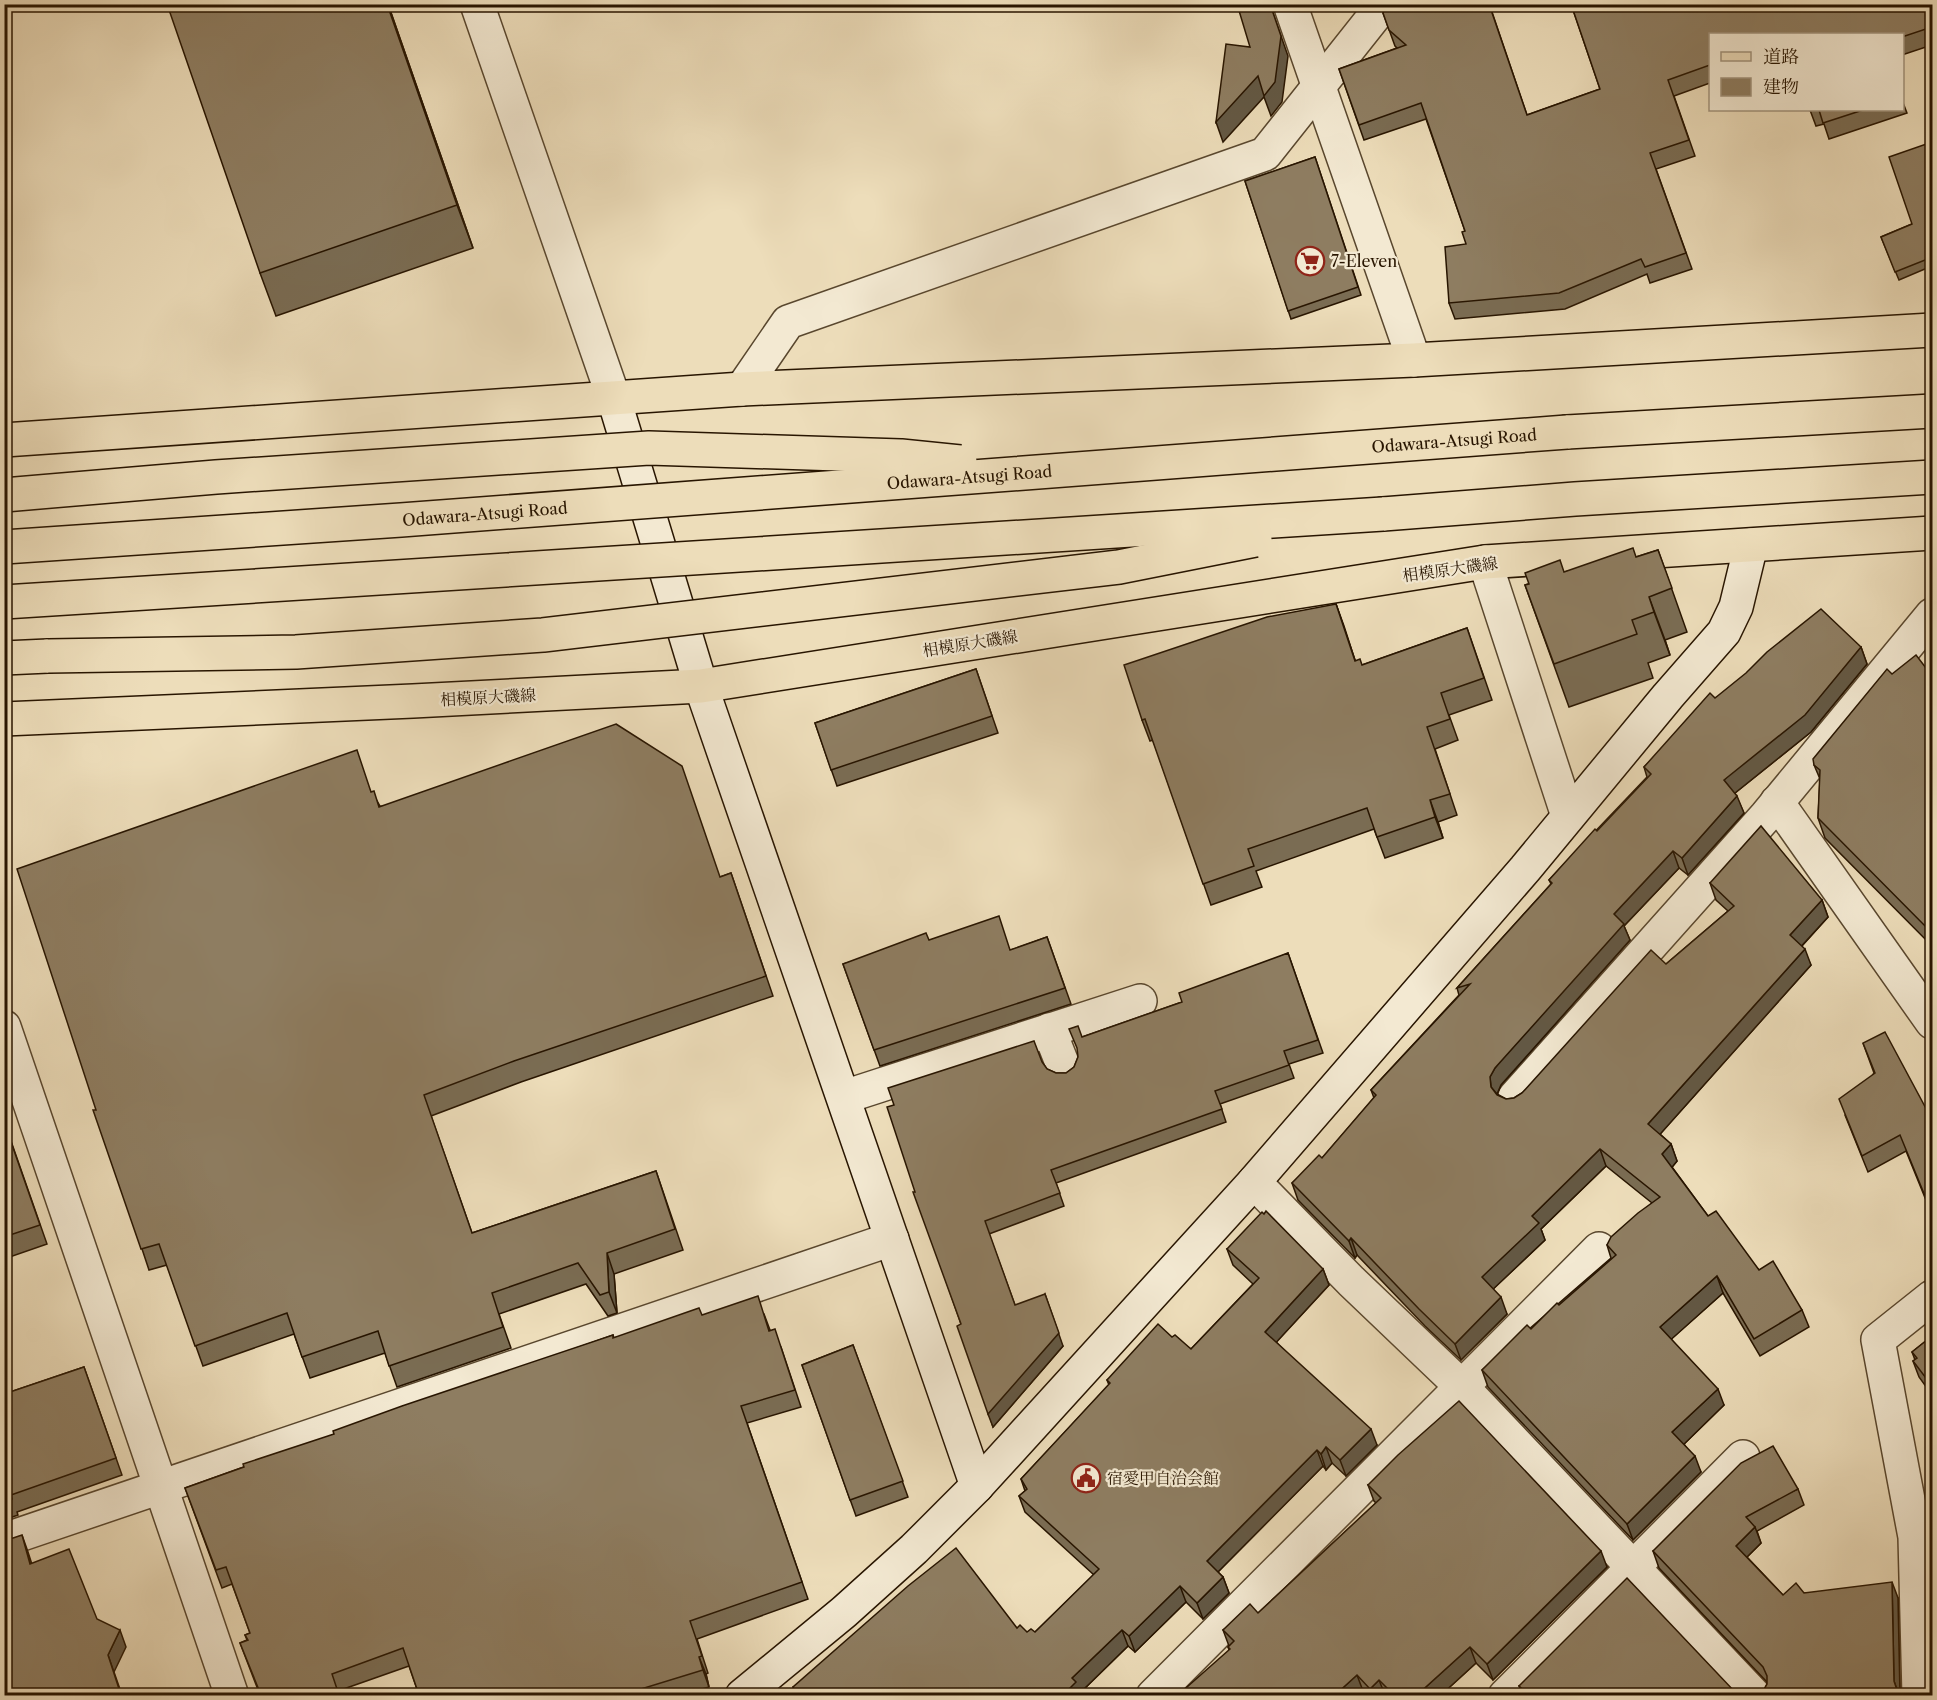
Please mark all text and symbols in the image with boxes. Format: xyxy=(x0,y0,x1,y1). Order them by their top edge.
legend xyxy=(1709,33,1904,111)
text: 道路 xyxy=(1763,46,1799,68)
text: 建物 xyxy=(1763,76,1799,98)
supermarket icon: 7-Eleven xyxy=(1294,245,1326,277)
place label: 7-Eleven xyxy=(1331,251,1397,271)
street label: Odawara-Atsugi Road xyxy=(1371,424,1538,457)
street label: Odawara-Atsugi Road xyxy=(886,461,1053,493)
street label: Odawara-Atsugi Road xyxy=(401,497,568,530)
street label: 相模原大磯線 xyxy=(1401,552,1499,586)
street label: 相模原大磯線 xyxy=(921,626,1019,660)
street label: 相模原大磯線 xyxy=(440,685,536,709)
public building icon: 宿愛甲自治会館 xyxy=(1070,1462,1102,1494)
place label: 宿愛甲自治会館 xyxy=(1107,1468,1219,1488)

